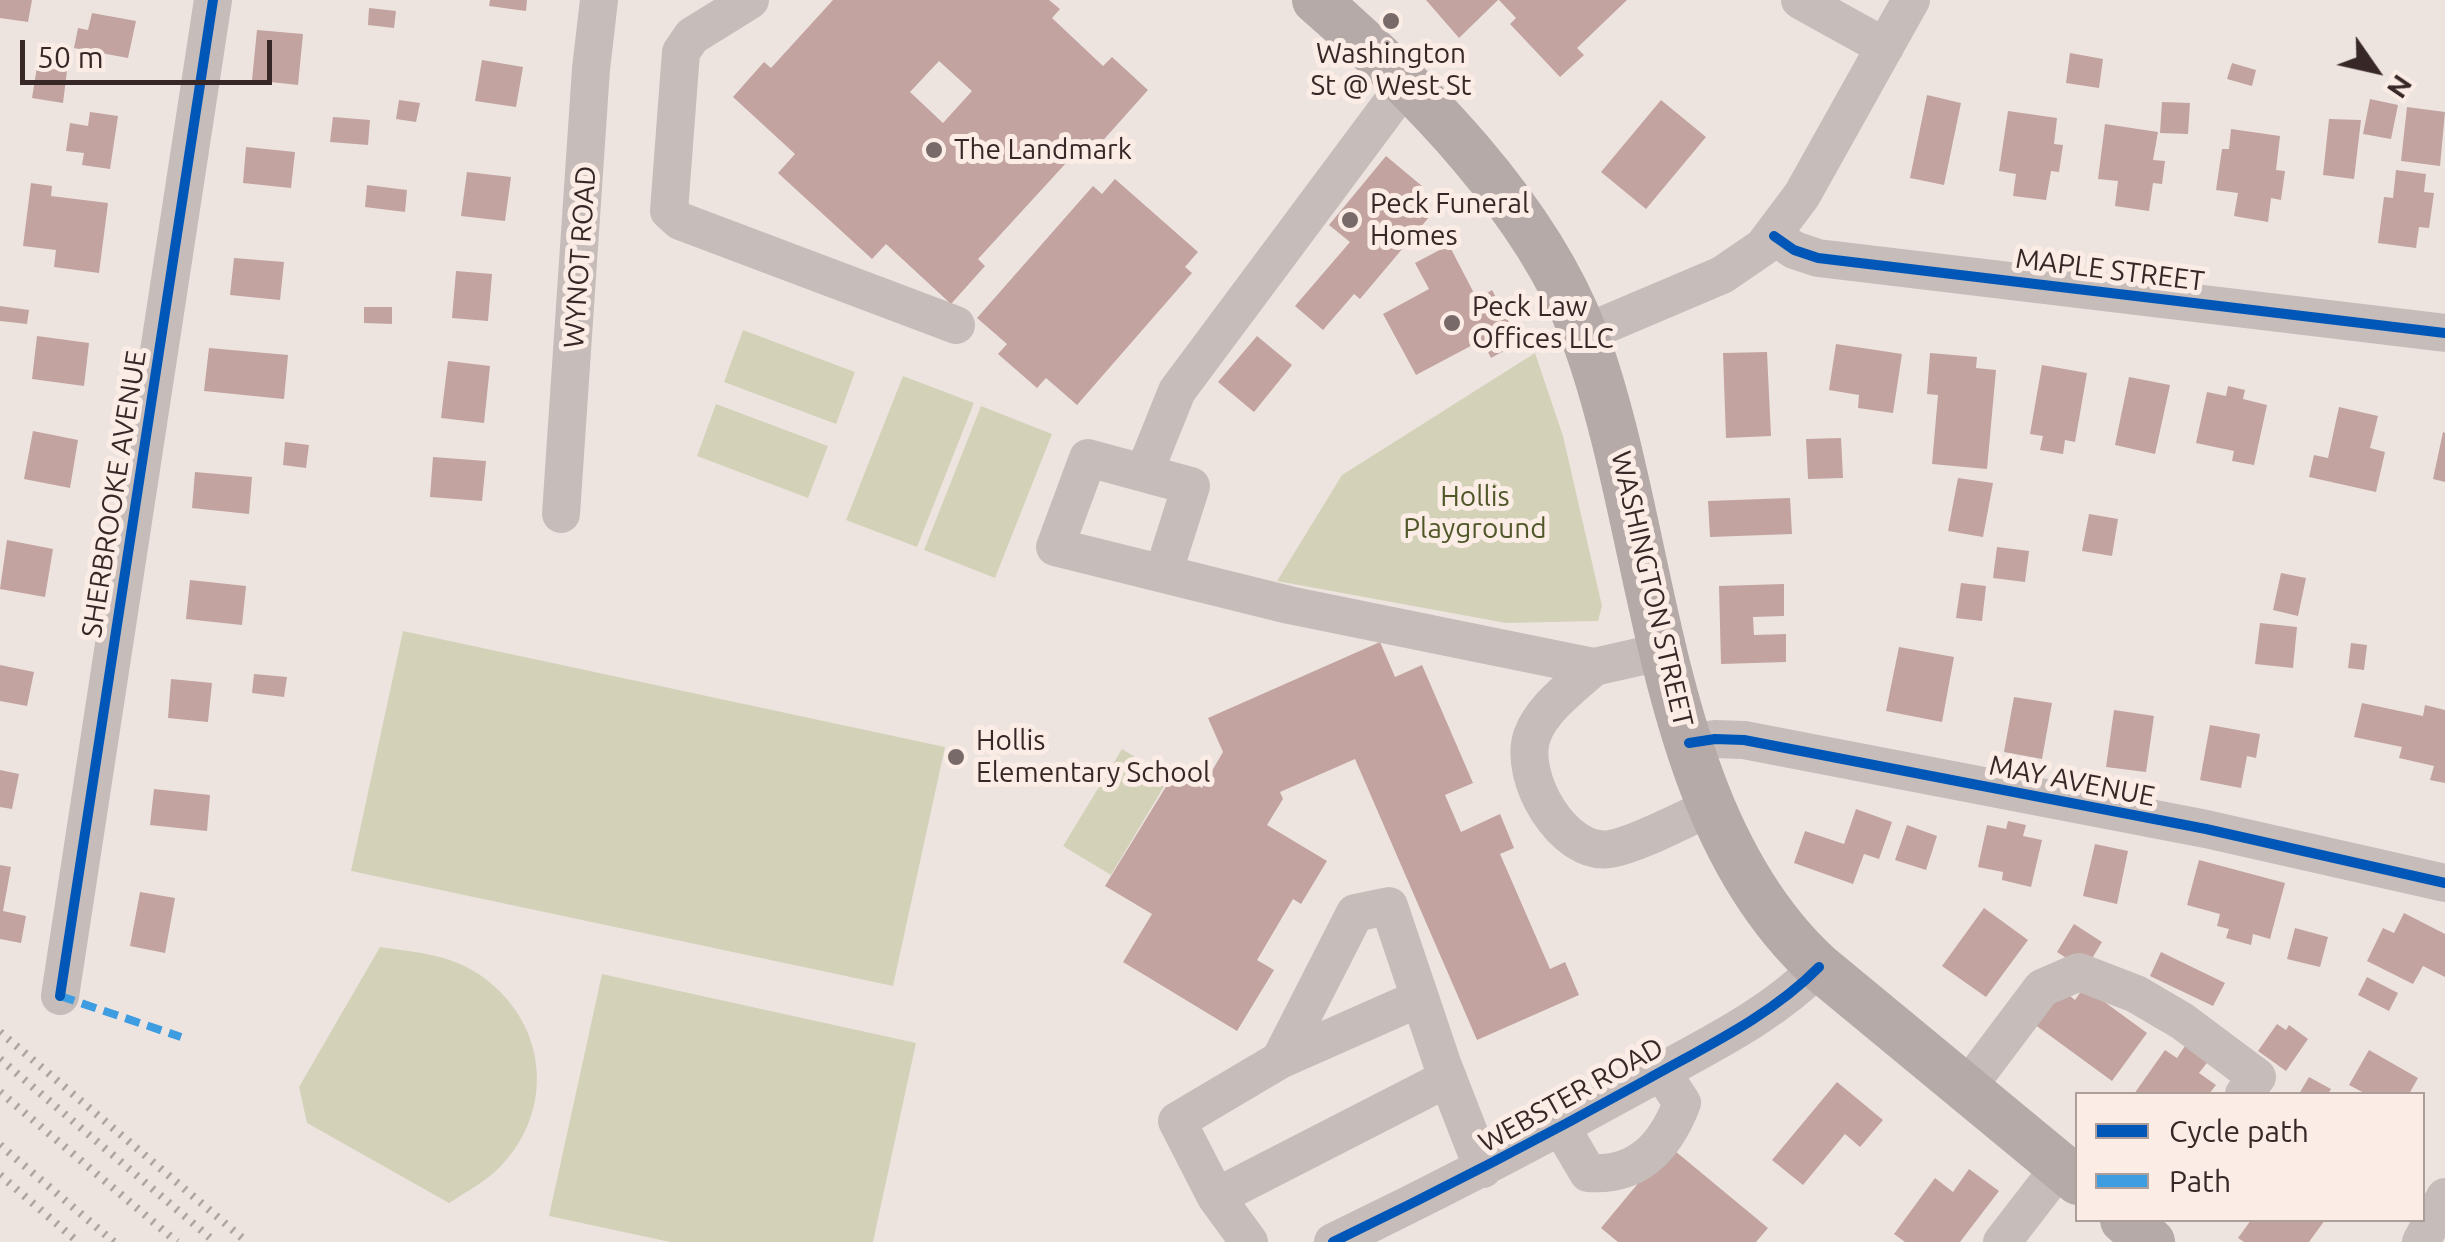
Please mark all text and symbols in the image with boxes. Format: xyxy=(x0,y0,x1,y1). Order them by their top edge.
marker: Washington St @ West St xyxy=(1380,10,1402,32)
scale bar xyxy=(25,20,278,82)
north arrow xyxy=(2325,20,2425,120)
place label: Washington St @ West St xyxy=(1310,37,1472,103)
text: 50 m xyxy=(37,40,104,74)
text: N xyxy=(2382,70,2419,104)
place label: The Landmark xyxy=(954,133,1132,167)
marker: The Landmark xyxy=(923,139,945,161)
street label: WYNOT ROAD xyxy=(557,165,603,349)
place label: Peck Funeral Homes xyxy=(1370,187,1529,253)
marker: Peck Funeral Homes xyxy=(1339,209,1361,231)
street label: MAPLE STREET xyxy=(2014,242,2206,298)
place label: Peck Law Offices LLC xyxy=(1472,290,1614,356)
marker: Peck Law Offices LLC xyxy=(1441,312,1463,334)
street label: SHERBROOKE AVENUE xyxy=(75,348,153,640)
street label: WASHINGTON STREET xyxy=(1604,448,1700,730)
park label: Hollis Playground xyxy=(1403,480,1547,546)
place label: Hollis Elementary School xyxy=(976,724,1210,790)
marker: Hollis Elementary School xyxy=(945,746,967,768)
street label: MAY AVENUE xyxy=(1986,748,2158,814)
street label: WEBSTER ROAD xyxy=(1473,1030,1669,1160)
legend xyxy=(2075,1092,2425,1222)
text: Cycle path xyxy=(2169,1114,2309,1148)
text: Path xyxy=(2169,1164,2231,1198)

